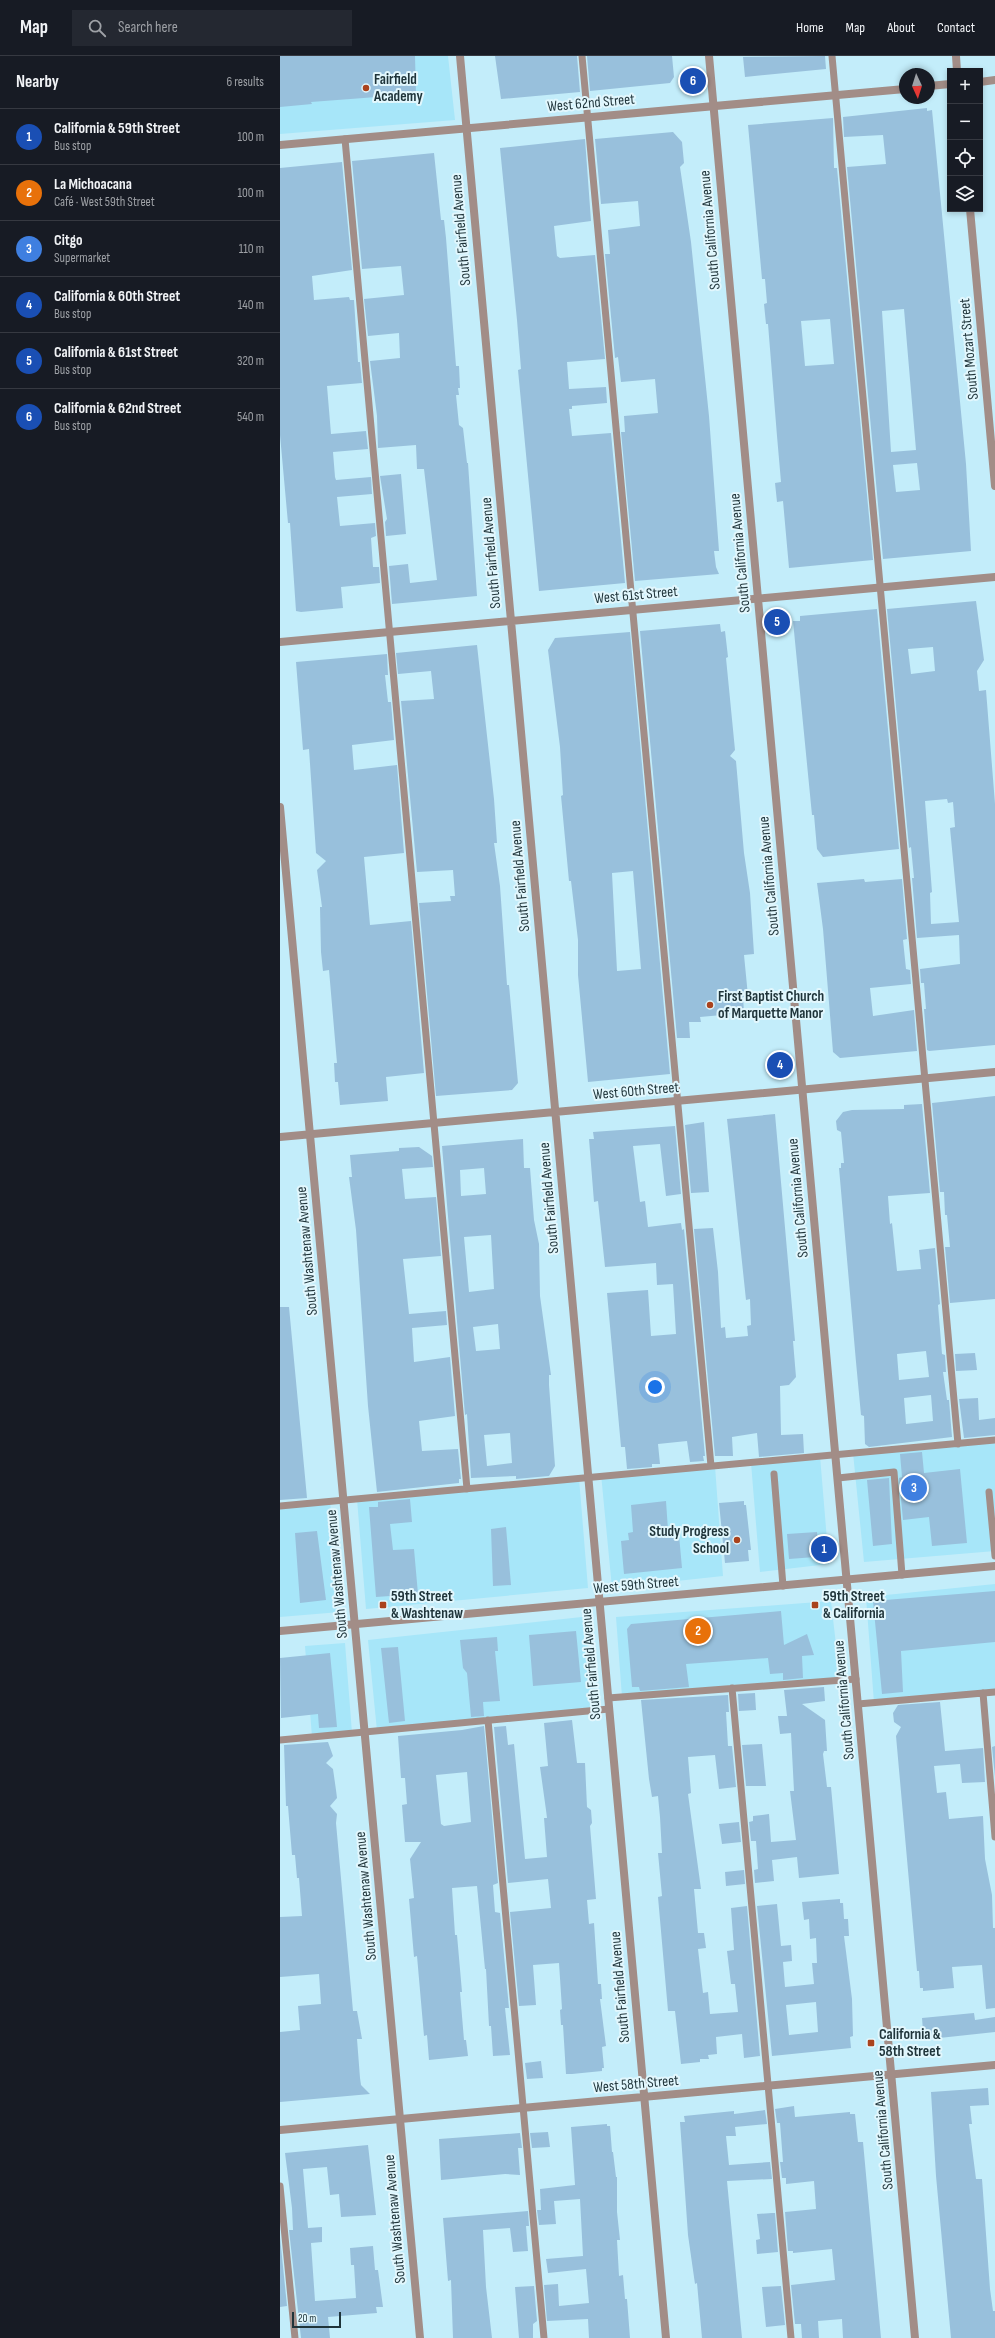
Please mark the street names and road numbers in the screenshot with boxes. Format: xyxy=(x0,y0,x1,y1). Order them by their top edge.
street label: West 62nd Street xyxy=(547,90,636,116)
street label: South California Avenue xyxy=(695,170,725,290)
street label: South Fairfield Avenue xyxy=(447,174,475,286)
street label: South Mozart Street xyxy=(955,297,983,400)
street label: South California Avenue xyxy=(725,493,755,613)
street label: South Fairfield Avenue xyxy=(477,497,505,609)
street label: West 61st Street xyxy=(593,582,679,608)
street label: South California Avenue xyxy=(754,816,784,936)
street label: South Fairfield Avenue xyxy=(506,820,534,932)
street label: West 60th Street xyxy=(592,1078,680,1104)
street label: South California Avenue xyxy=(783,1138,813,1258)
street label: South Fairfield Avenue xyxy=(535,1142,563,1254)
street label: South Washtenaw Avenue xyxy=(292,1186,322,1316)
street label: South Washtenaw Avenue xyxy=(322,1509,352,1639)
street label: West 59th Street xyxy=(592,1572,680,1598)
street label: South Fairfield Avenue xyxy=(577,1608,605,1720)
street label: South California Avenue xyxy=(829,1640,859,1760)
street label: South Washtenaw Avenue xyxy=(351,1831,381,1961)
street label: South Fairfield Avenue xyxy=(606,1931,634,2043)
street label: South California Avenue xyxy=(868,2070,898,2190)
street label: West 58th Street xyxy=(593,2071,680,2097)
street label: South Washtenaw Avenue xyxy=(380,2154,410,2284)

